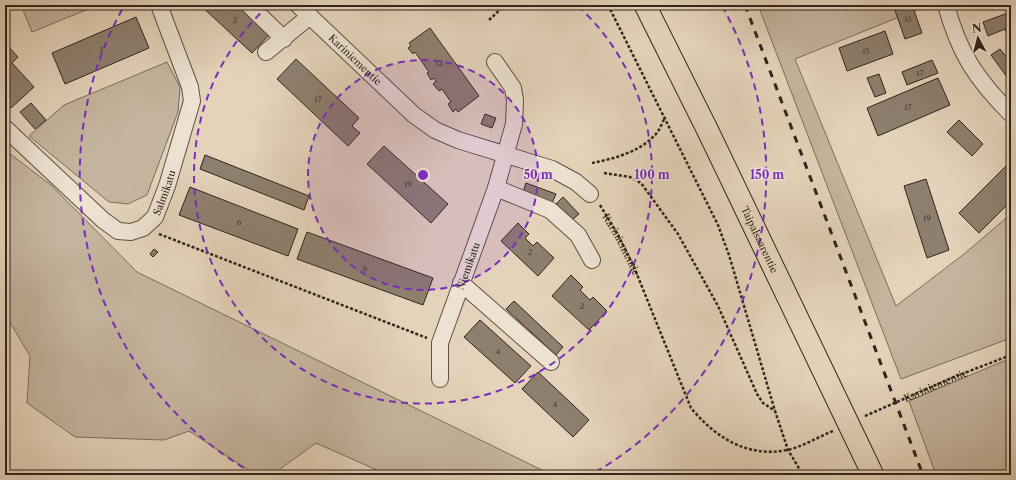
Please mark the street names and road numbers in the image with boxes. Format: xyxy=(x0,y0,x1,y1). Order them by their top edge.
street label: Kariniementie xyxy=(326,31,385,88)
street label: Salmikatu xyxy=(150,169,178,217)
street label: Taipalsaarentie xyxy=(738,204,781,275)
street label: Kariniementie xyxy=(599,211,643,278)
street label: Niemikatu xyxy=(454,240,483,292)
street label: Kariniementie xyxy=(902,366,970,405)

